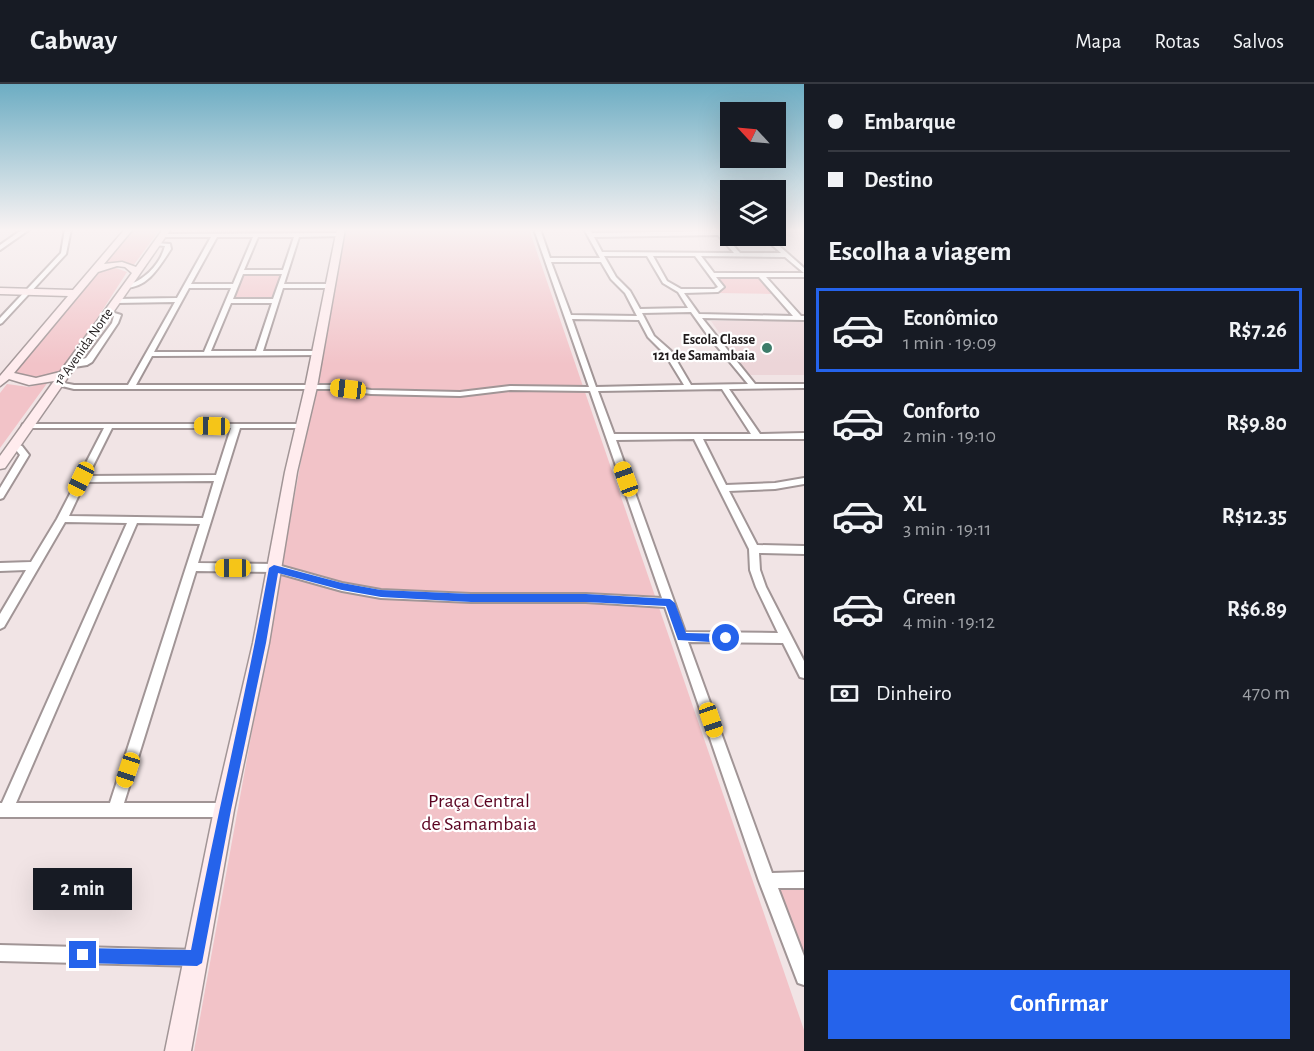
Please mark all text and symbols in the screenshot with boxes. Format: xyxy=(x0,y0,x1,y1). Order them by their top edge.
text: Cabway xyxy=(30,27,117,55)
text: Mapa xyxy=(1075,31,1122,52)
text: Rotas xyxy=(1155,31,1200,52)
text: Salvos xyxy=(1233,31,1284,52)
north arrow xyxy=(720,102,786,168)
map controls xyxy=(720,102,786,246)
text: Embarque xyxy=(864,111,956,133)
text: Destino xyxy=(864,169,933,191)
button: layers xyxy=(720,180,786,246)
text: Escolha a viagem xyxy=(828,238,1011,265)
icon: car xyxy=(831,303,885,357)
street label: 1ᵃ Avenida Norte xyxy=(52,306,116,388)
text: Econômico xyxy=(903,307,998,329)
text: R$7.26 xyxy=(1229,319,1287,341)
place label: Escola Classe 121 de Samambaia xyxy=(653,333,755,363)
text: 1 min · 19:09 xyxy=(903,333,996,353)
marker: Escola Classe 121 de Samambaia xyxy=(760,341,774,355)
car xyxy=(329,378,367,400)
icon: car xyxy=(831,396,885,450)
text: Conforto xyxy=(903,400,980,422)
text: R$9.80 xyxy=(1226,412,1287,434)
car xyxy=(194,417,230,435)
text: 2 min · 19:10 xyxy=(903,426,996,446)
car xyxy=(65,459,97,499)
car xyxy=(611,459,641,499)
icon: car xyxy=(831,489,885,543)
text: XL xyxy=(903,493,926,515)
text: R$12.35 xyxy=(1222,505,1287,527)
text: 3 min · 19:11 xyxy=(903,519,992,539)
car xyxy=(215,559,251,577)
icon: car xyxy=(831,582,885,636)
text: Green xyxy=(903,586,956,608)
text: R$6.89 xyxy=(1227,598,1287,620)
text: 4 min · 19:12 xyxy=(903,612,995,632)
route start xyxy=(712,624,739,651)
icon: cash xyxy=(828,677,861,710)
text: Dinheiro xyxy=(876,682,952,704)
text: 470 m xyxy=(1242,683,1290,703)
car xyxy=(697,700,725,740)
car xyxy=(114,750,142,790)
park label: Praça Central de Samambaia xyxy=(421,791,537,834)
callout: 2 min xyxy=(34,868,132,910)
text: 2 min xyxy=(60,879,105,899)
route end xyxy=(69,941,96,968)
button: Confirmar xyxy=(828,970,1290,1039)

